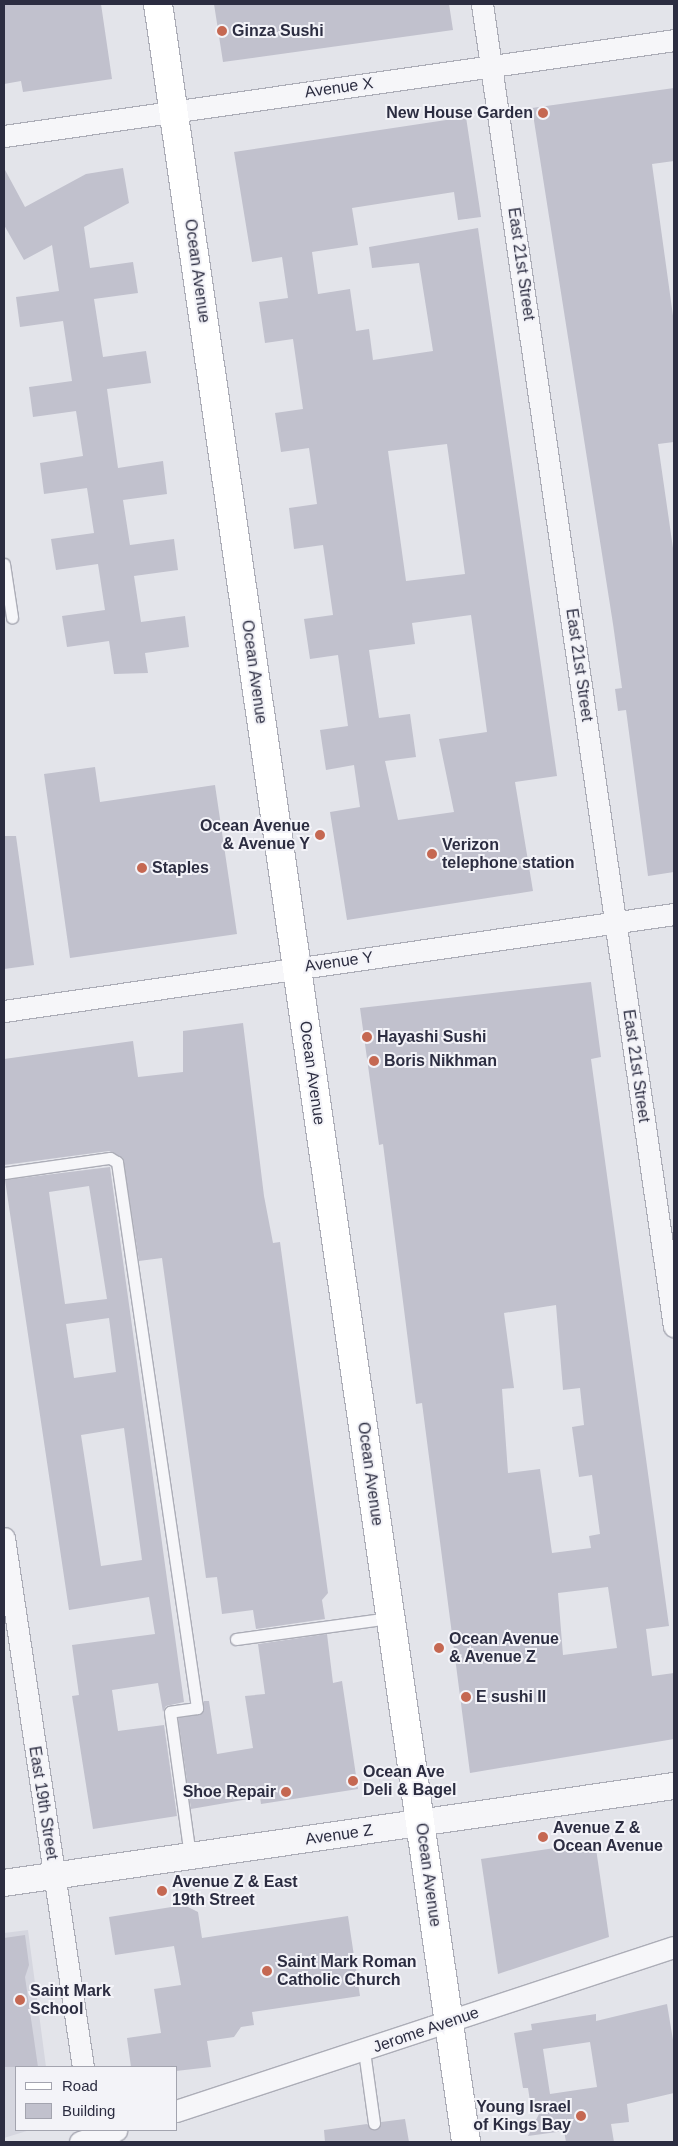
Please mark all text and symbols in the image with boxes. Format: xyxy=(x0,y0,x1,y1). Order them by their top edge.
place label: Ginza Sushi xyxy=(232,21,324,41)
marker: Ginza Sushi xyxy=(216,25,228,37)
street label: Avenue X xyxy=(303,74,375,102)
place label: New House Garden xyxy=(386,103,533,123)
marker: New House Garden xyxy=(537,107,549,119)
street label: East 21st Street xyxy=(504,206,538,322)
street label: Ocean Avenue xyxy=(180,217,214,325)
street label: East 21st Street xyxy=(562,607,596,723)
street label: Ocean Avenue xyxy=(237,618,271,726)
place label: Ocean Avenue & Avenue Y xyxy=(199,816,310,854)
marker: Ocean Avenue & Avenue Y xyxy=(314,829,326,841)
place label: Verizon telephone station xyxy=(442,835,574,873)
marker: Verizon telephone station xyxy=(426,848,438,860)
place label: Staples xyxy=(152,858,209,878)
marker: Staples xyxy=(136,862,148,874)
street label: Avenue Y xyxy=(303,948,375,976)
street label: East 21st Street xyxy=(619,1008,653,1124)
street label: Ocean Avenue xyxy=(295,1019,329,1127)
place label: Hayashi Sushi xyxy=(377,1027,486,1047)
marker: Hayashi Sushi xyxy=(361,1031,373,1043)
place label: Boris Nikhman xyxy=(384,1051,497,1071)
marker: Boris Nikhman xyxy=(368,1055,380,1067)
street label: Ocean Avenue xyxy=(353,1420,387,1528)
place label: Ocean Avenue & Avenue Z xyxy=(449,1629,560,1667)
marker: Ocean Avenue & Avenue Z xyxy=(433,1642,445,1654)
place label: E sushi II xyxy=(476,1687,546,1707)
marker: E sushi II xyxy=(460,1691,472,1703)
street label: East 19th Street xyxy=(25,1745,61,1861)
place label: Ocean Ave Deli & Bagel xyxy=(363,1762,456,1800)
marker: Ocean Ave Deli & Bagel xyxy=(347,1775,359,1787)
place label: Shoe Repair xyxy=(183,1782,276,1802)
marker: Shoe Repair xyxy=(280,1786,292,1798)
place label: Avenue Z & Ocean Avenue xyxy=(553,1818,664,1856)
street label: Avenue Z xyxy=(304,1821,374,1849)
street label: Ocean Avenue xyxy=(411,1821,445,1929)
marker: Avenue Z & Ocean Avenue xyxy=(537,1831,549,1843)
place label: Avenue Z & East 19th Street xyxy=(172,1872,298,1910)
marker: Avenue Z & East 19th Street xyxy=(156,1885,168,1897)
place label: Saint Mark Roman Catholic Church xyxy=(277,1952,417,1990)
marker: Saint Mark Roman Catholic Church xyxy=(261,1965,273,1977)
place label: Saint Mark School xyxy=(30,1981,111,2019)
marker: Saint Mark School xyxy=(14,1994,26,2006)
street label: Jerome Avenue xyxy=(370,2003,482,2057)
legend xyxy=(15,2066,178,2131)
text: Road xyxy=(62,2077,98,2094)
place label: Young Israel of Kings Bay xyxy=(473,2097,571,2135)
text: Building xyxy=(62,2102,115,2119)
marker: Young Israel of Kings Bay xyxy=(575,2110,587,2122)

